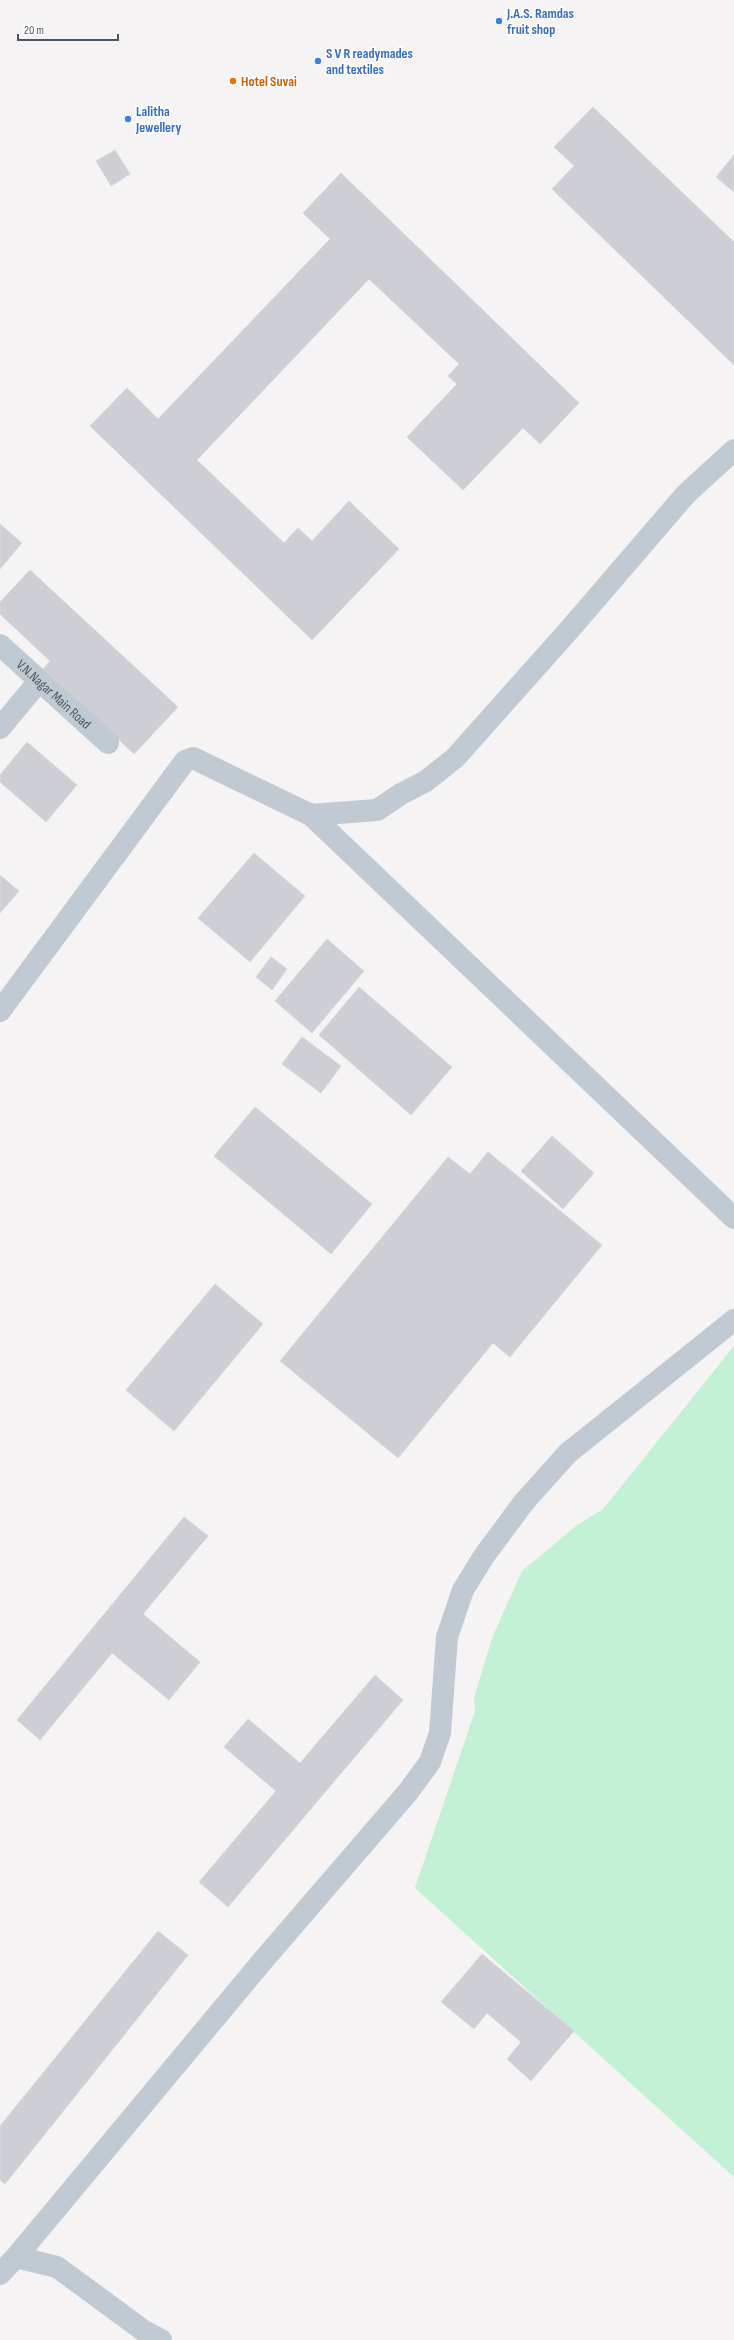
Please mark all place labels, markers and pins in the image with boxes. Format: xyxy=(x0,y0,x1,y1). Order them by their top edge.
place label: J.A.S. Ramdas fruit shop xyxy=(506,5,574,38)
marker: J.A.S. Ramdas fruit shop xyxy=(494,16,504,26)
place label: S V R readymades and textiles xyxy=(326,45,413,78)
marker: S V R readymades and textiles xyxy=(313,56,323,66)
place label: Hotel Suvai xyxy=(241,73,297,90)
marker: Hotel Suvai xyxy=(228,76,238,86)
place label: Lalitha Jewellery xyxy=(135,103,182,136)
marker: Lalitha Jewellery xyxy=(123,114,133,124)

